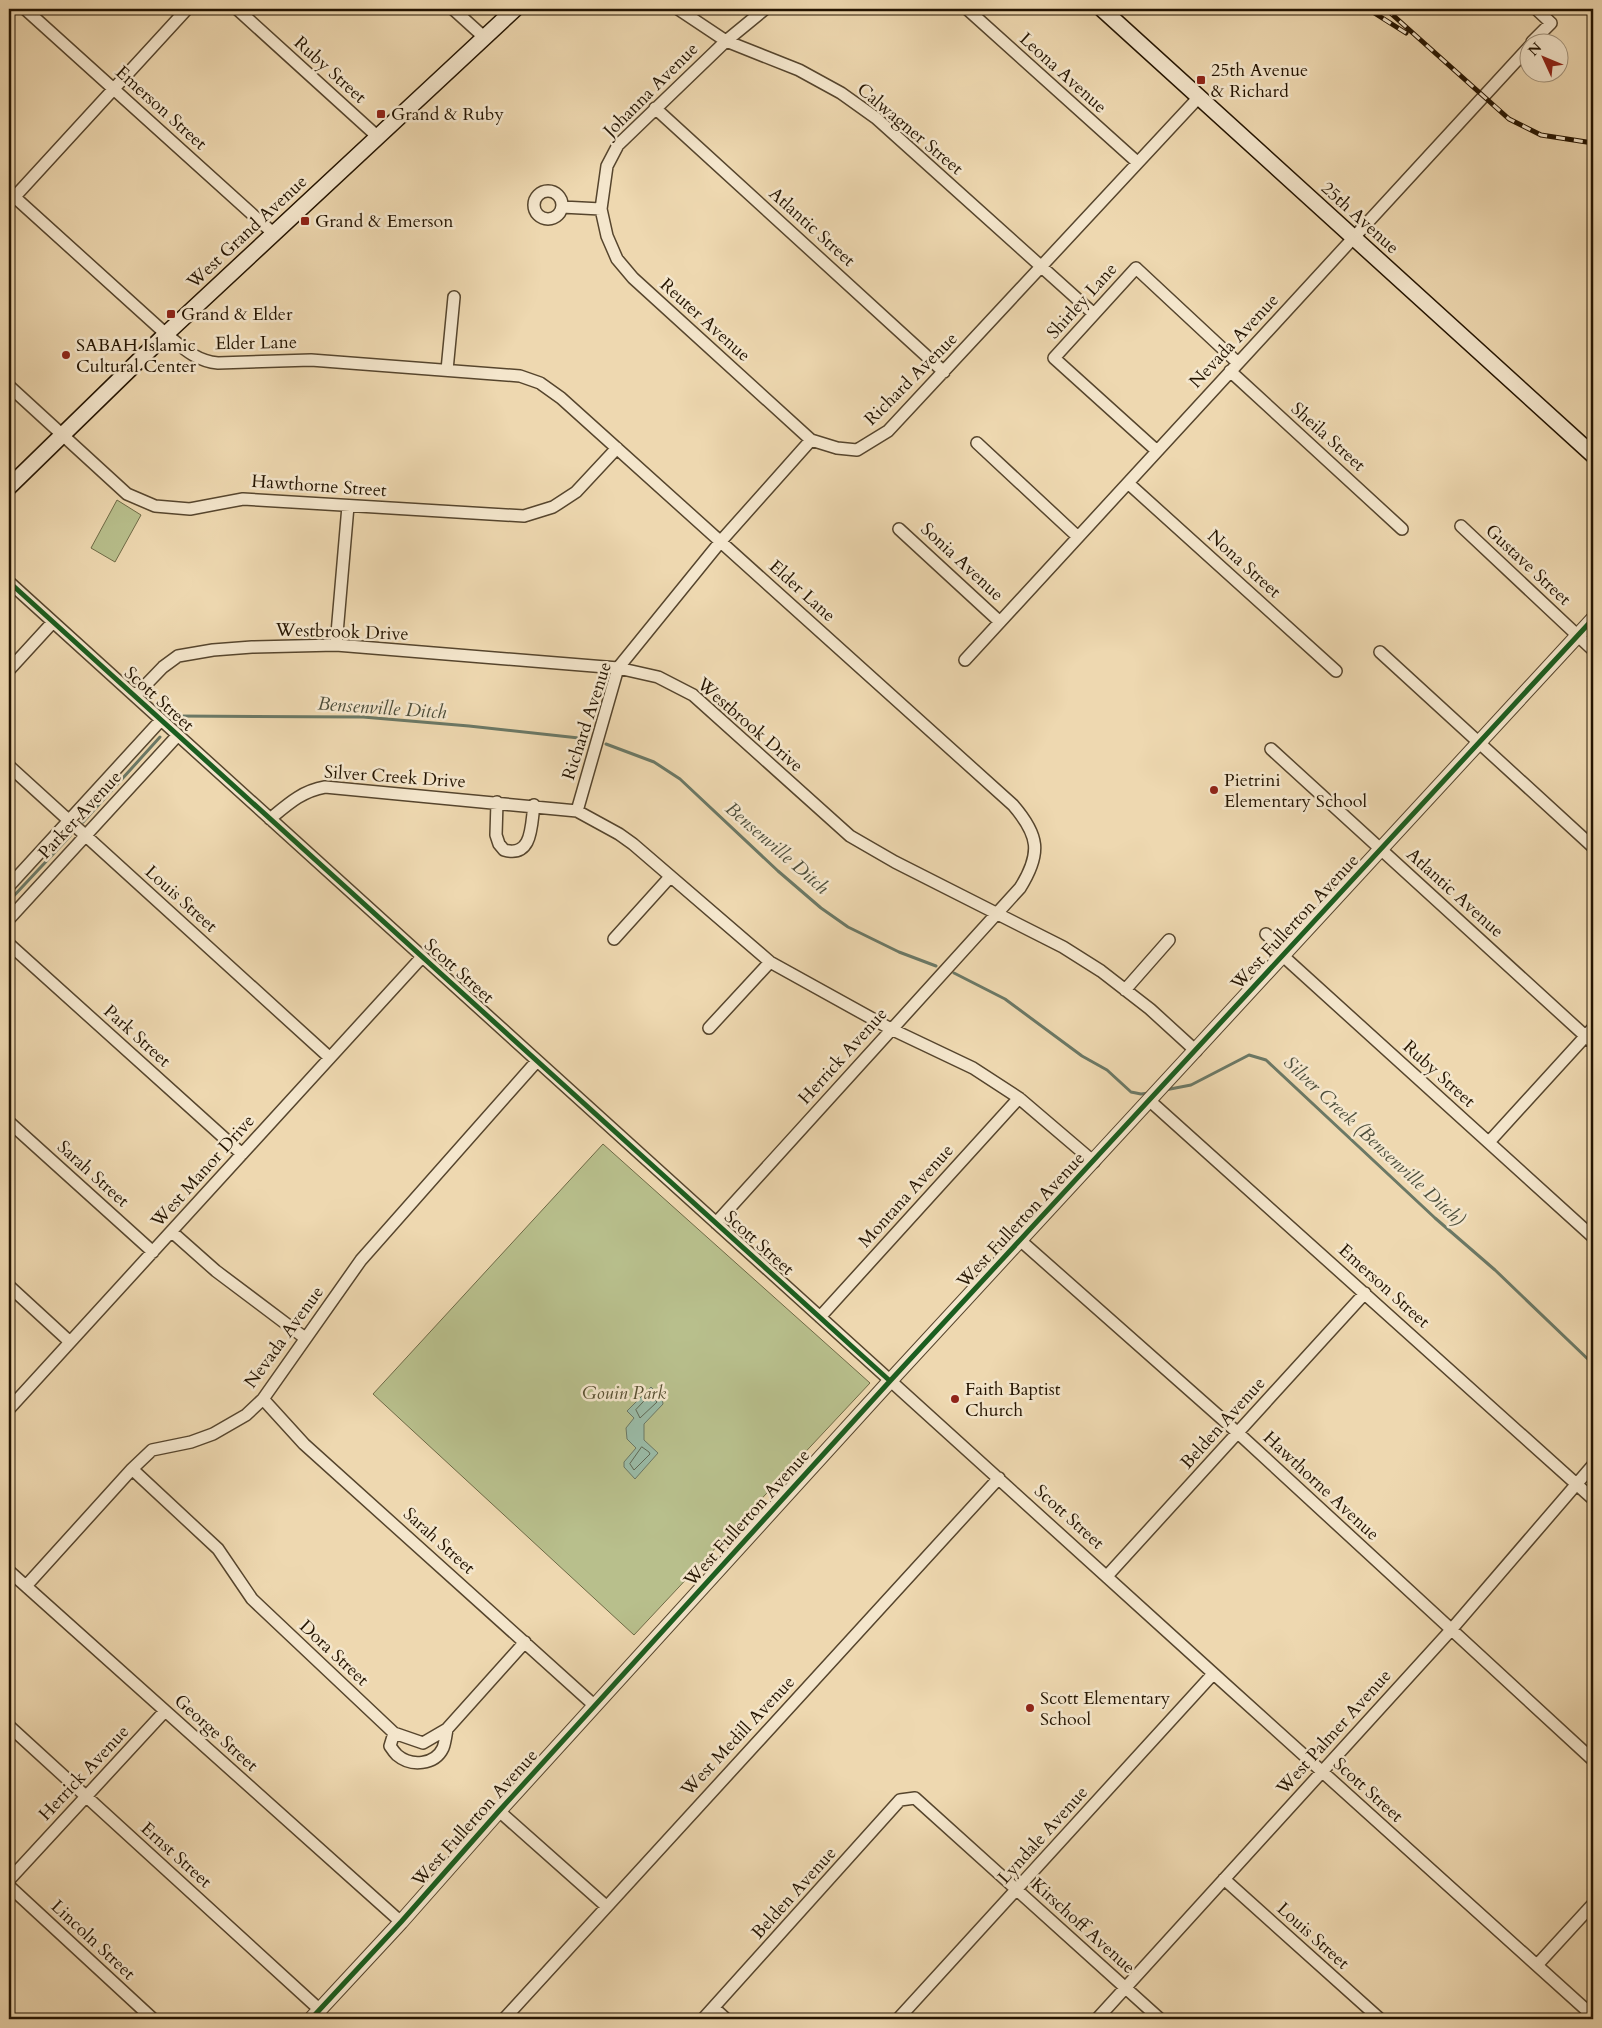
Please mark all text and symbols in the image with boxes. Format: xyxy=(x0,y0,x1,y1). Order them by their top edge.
street label: Leona Avenue xyxy=(1014,27,1112,119)
street label: Ruby Street xyxy=(288,31,372,109)
north arrow xyxy=(1520,32,1570,82)
street label: Johanna Avenue xyxy=(596,37,704,145)
text: N xyxy=(1524,38,1546,60)
place label: 25th Avenue & Richard xyxy=(1211,58,1308,104)
street label: Emerson Street xyxy=(110,60,212,156)
marker: 25th Avenue & Richard xyxy=(1195,74,1207,86)
street label: Calwagner Street xyxy=(852,77,969,181)
place label: Grand & Ruby xyxy=(391,102,504,127)
marker: Grand & Ruby xyxy=(375,108,387,120)
street label: West Grand Avenue xyxy=(181,170,313,295)
street label: 25th Avenue xyxy=(1316,176,1404,260)
street label: Atlantic Street xyxy=(763,182,861,273)
place label: Grand & Emerson xyxy=(315,209,454,234)
marker: Grand & Emerson xyxy=(299,215,311,227)
street label: Shirley Lane xyxy=(1041,257,1123,345)
street label: Reuter Avenue xyxy=(654,273,756,367)
street label: Nevada Avenue xyxy=(1184,288,1284,394)
place label: Grand & Elder xyxy=(181,302,293,327)
marker: Grand & Elder xyxy=(165,308,177,320)
street label: Richard Avenue xyxy=(859,327,963,431)
street label: Elder Lane xyxy=(215,330,297,356)
place label: SABAH Islamic Cultural Center xyxy=(76,333,197,379)
marker: SABAH Islamic Cultural Center xyxy=(60,349,72,361)
street label: Sheila Street xyxy=(1285,397,1371,477)
street label: Hawthorne Street xyxy=(250,469,388,503)
street label: Sonia Avenue xyxy=(915,517,1009,607)
street label: Gustave Street xyxy=(1480,519,1577,612)
street label: Nona Street xyxy=(1202,524,1286,604)
street label: Elder Lane xyxy=(763,554,841,628)
street label: Westbrook Drive xyxy=(274,617,409,647)
street label: Richard Avenue xyxy=(556,659,618,783)
street label: Scott Street xyxy=(119,661,200,737)
street label: Westbrook Drive xyxy=(691,671,809,778)
water label: Bensenville Ditch xyxy=(317,691,447,725)
street label: Silver Creek Drive xyxy=(323,760,467,794)
street label: Parker Avenue xyxy=(32,765,128,865)
place label: Pietrini Elementary School xyxy=(1224,768,1367,814)
marker: Pietrini Elementary School xyxy=(1208,784,1220,796)
water label: Bensenville Ditch xyxy=(720,796,834,900)
street label: Atlantic Avenue xyxy=(1401,842,1509,944)
street label: West Fullerton Avenue xyxy=(1225,849,1365,996)
street label: Louis Street xyxy=(139,860,223,939)
street label: Scott Street xyxy=(419,933,500,1009)
street label: Park Street xyxy=(98,999,176,1073)
street label: Herrick Avenue xyxy=(793,1002,893,1110)
street label: Ruby Street xyxy=(1397,1035,1481,1113)
water label: Silver Creek (Bensenville Ditch) xyxy=(1278,1050,1470,1232)
street label: West Manor Drive xyxy=(145,1109,261,1234)
street label: Sarah Street xyxy=(52,1135,135,1213)
street label: Montana Avenue xyxy=(853,1139,959,1253)
street label: West Fullerton Avenue xyxy=(951,1147,1091,1294)
street label: Scott Street xyxy=(719,1205,800,1281)
street label: Emerson Street xyxy=(1333,1238,1435,1334)
street label: Nevada Avenue xyxy=(238,1281,330,1393)
street label: Belden Avenue xyxy=(1175,1371,1271,1475)
place label: Faith Baptist Church xyxy=(965,1377,1061,1423)
park label: Gouin Park xyxy=(582,1381,666,1406)
marker: Faith Baptist Church xyxy=(949,1393,961,1405)
street label: Hawthorne Avenue xyxy=(1257,1425,1385,1547)
street label: West Fullerton Avenue xyxy=(678,1444,816,1593)
street label: Scott Street xyxy=(1029,1479,1110,1555)
street label: Sarah Street xyxy=(398,1502,481,1580)
street label: Dora Street xyxy=(294,1614,375,1692)
street label: West Palmer Avenue xyxy=(1270,1664,1397,1801)
street label: West Medill Avenue xyxy=(675,1670,801,1803)
place label: Scott Elementary School xyxy=(1040,1686,1171,1732)
street label: George Street xyxy=(169,1689,264,1778)
marker: Scott Elementary School xyxy=(1024,1702,1036,1714)
street label: Herrick Avenue xyxy=(33,1720,135,1826)
street label: West Fullerton Avenue xyxy=(406,1744,544,1893)
street label: Scott Street xyxy=(1328,1752,1409,1828)
street label: Lyndale Avenue xyxy=(992,1781,1094,1889)
street label: Ernst Street xyxy=(135,1816,217,1894)
street label: Belden Avenue xyxy=(746,1841,842,1945)
street label: Kirschoff Avenue xyxy=(1025,1872,1141,1980)
street label: Lincoln Street xyxy=(45,1894,141,1986)
street label: Louis Street xyxy=(1271,1897,1355,1976)

